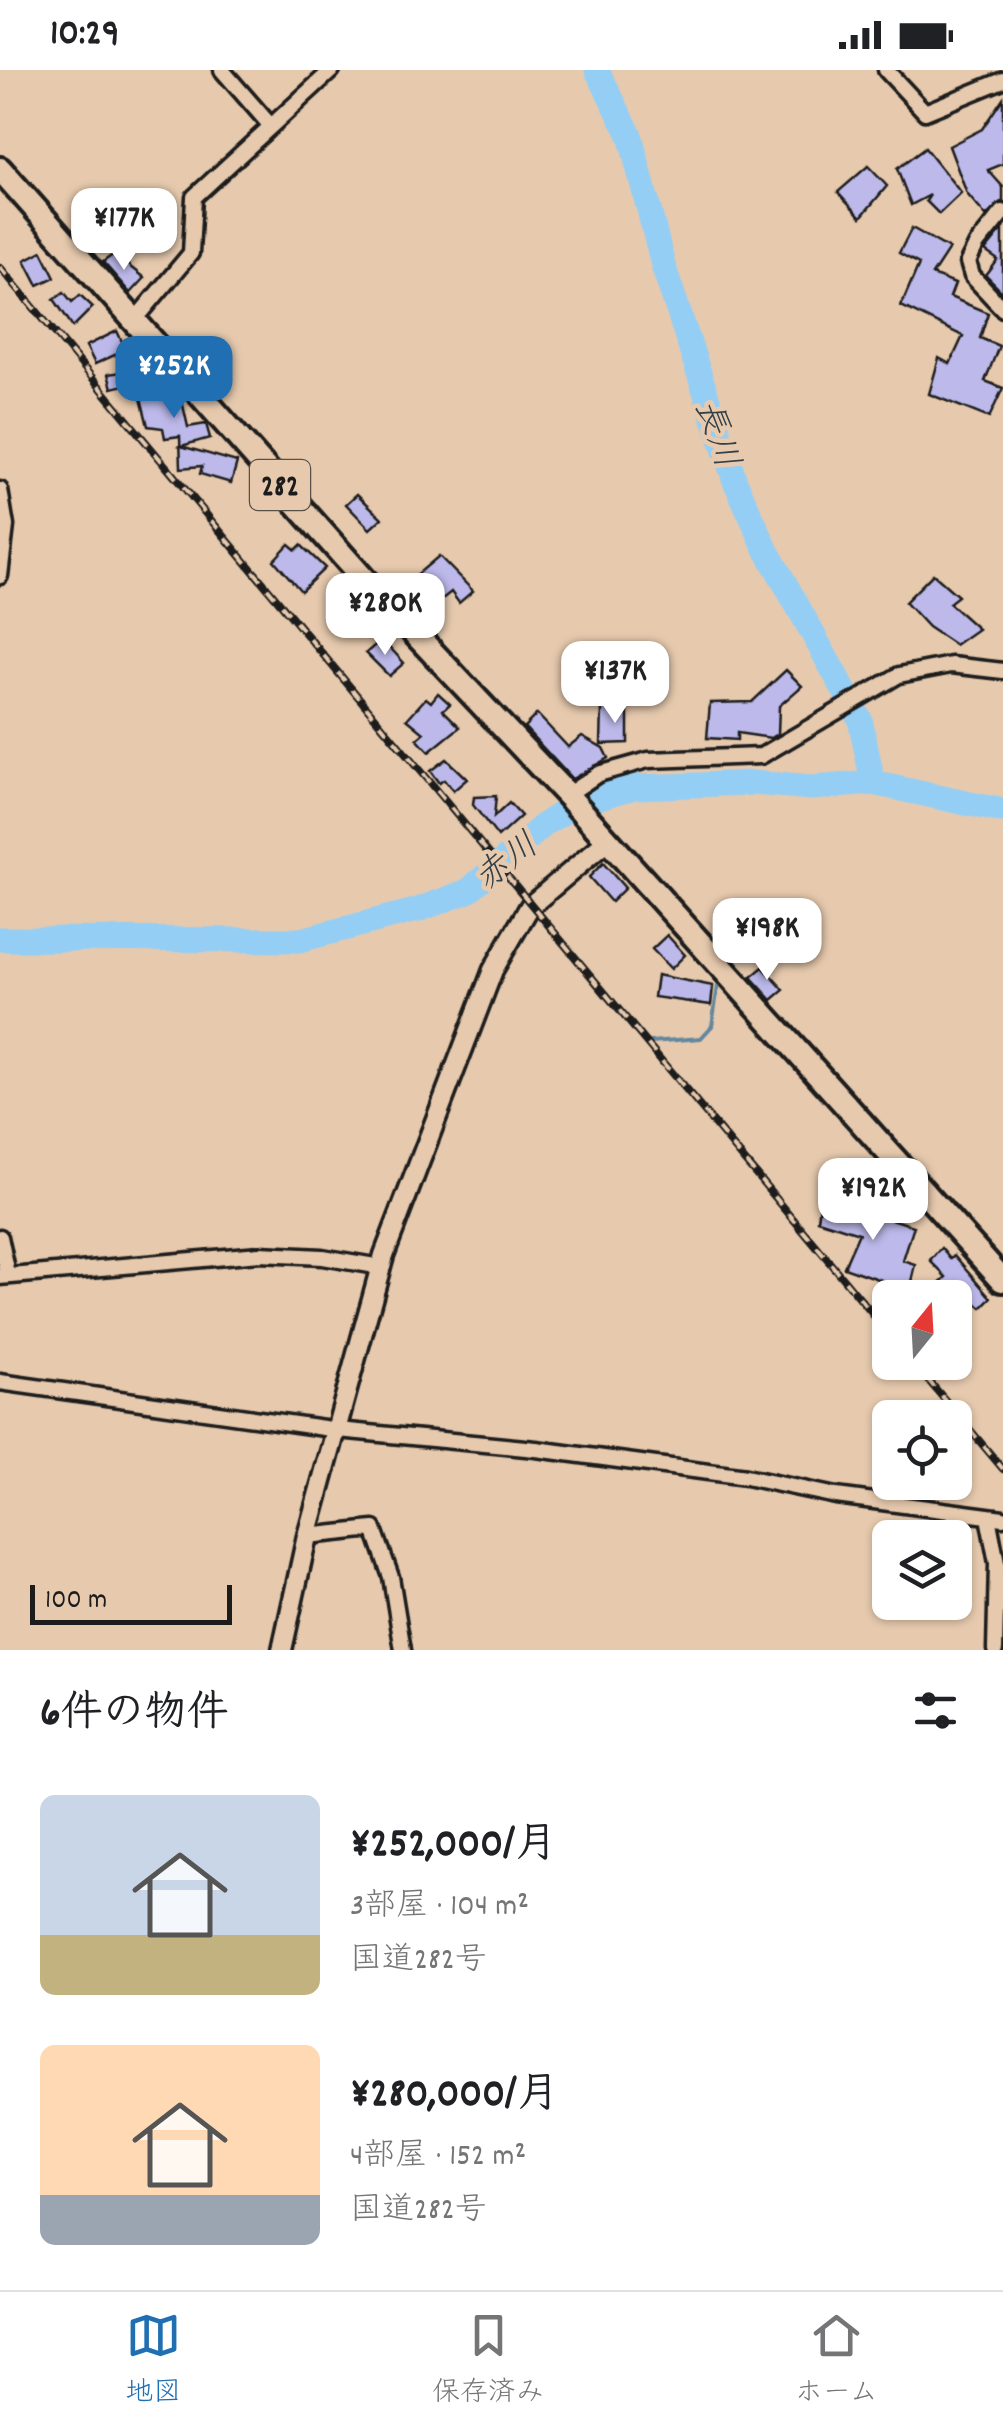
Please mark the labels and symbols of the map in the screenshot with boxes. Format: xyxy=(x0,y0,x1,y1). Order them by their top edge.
pin: ¥177K xyxy=(54,188,194,273)
pin: ¥252K xyxy=(104,336,244,421)
water label: 長川 xyxy=(679,393,749,476)
road number: 282 xyxy=(250,460,310,510)
pin: ¥280K xyxy=(315,573,455,658)
pin: ¥137K xyxy=(545,641,685,726)
water label: 赤川 xyxy=(465,823,551,905)
pin: ¥198K xyxy=(697,898,837,983)
pin: ¥192K xyxy=(803,1158,943,1243)
north arrow xyxy=(872,1280,972,1380)
scale bar xyxy=(30,1580,232,1624)

